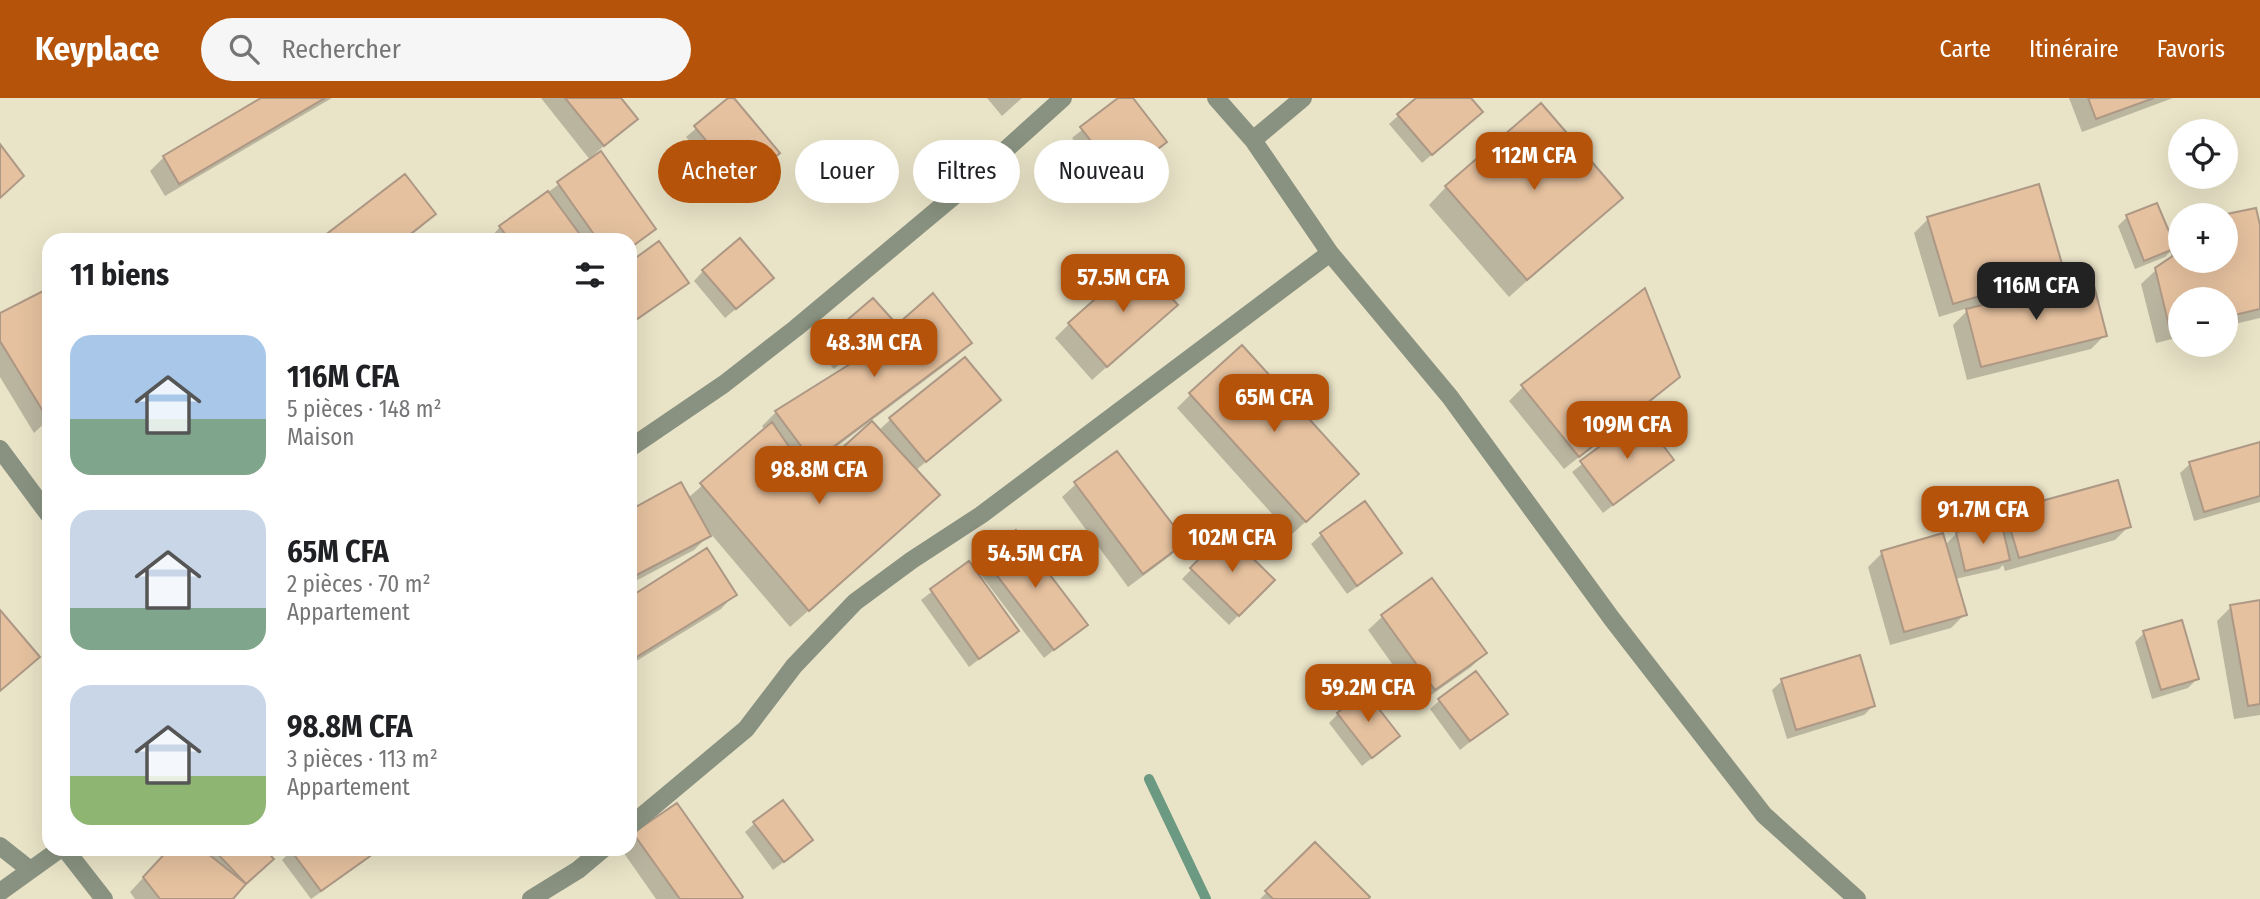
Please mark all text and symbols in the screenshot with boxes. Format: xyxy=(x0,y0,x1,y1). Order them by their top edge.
search box xyxy=(201,18,691,81)
text: Keyplace xyxy=(35,29,159,69)
icon: search xyxy=(225,30,263,68)
text: Rechercher xyxy=(281,34,401,65)
text: Carte xyxy=(1940,35,1991,63)
text: Itinéraire xyxy=(2029,35,2119,63)
text: Favoris xyxy=(2157,35,2225,63)
map controls xyxy=(2168,119,2238,357)
button: locate xyxy=(2168,119,2238,189)
pin: 112M CFA xyxy=(1462,132,1606,192)
chip: Acheter xyxy=(658,140,781,203)
chip: Louer xyxy=(795,140,899,203)
chip: Filtres xyxy=(913,140,1020,203)
chip: Nouveau xyxy=(1034,140,1169,203)
text: 112M CFA xyxy=(1492,141,1576,169)
button: + xyxy=(2168,203,2238,273)
pin: 57.5M CFA xyxy=(1043,254,1203,314)
icon: filters xyxy=(571,256,609,294)
text: 11 biens xyxy=(70,257,169,293)
pin: 116M CFA xyxy=(1964,262,2108,322)
text: 57.5M CFA xyxy=(1077,263,1169,291)
text: 116M CFA xyxy=(1993,271,2079,299)
button: − xyxy=(2168,287,2238,357)
pin: 48.3M CFA xyxy=(794,320,954,379)
text: 48.3M CFA xyxy=(826,328,922,356)
text: 116M CFA xyxy=(287,359,399,395)
icon: home xyxy=(126,363,210,447)
pin: 65M CFA xyxy=(1209,374,1339,434)
text: 65M CFA xyxy=(1235,383,1313,411)
text: 5 pièces · 148 m² xyxy=(287,395,442,423)
pin: 109M CFA xyxy=(1555,402,1699,461)
text: 109M CFA xyxy=(1583,410,1671,438)
text: Maison xyxy=(287,423,354,451)
pin: 98.8M CFA xyxy=(739,446,899,506)
text: 98.8M CFA xyxy=(771,455,867,483)
pin: 91.7M CFA xyxy=(1903,486,2063,546)
text: 91.7M CFA xyxy=(1937,495,2029,523)
pin: 102M CFA xyxy=(1160,514,1304,574)
text: 102M CFA xyxy=(1188,523,1276,551)
pin: 54.5M CFA xyxy=(955,531,1115,590)
text: 65M CFA xyxy=(287,534,389,570)
icon: home xyxy=(126,538,210,622)
text: 54.5M CFA xyxy=(988,539,1082,567)
text: 2 pièces · 70 m² xyxy=(287,570,431,598)
text: Appartement xyxy=(287,598,410,626)
pin: 59.2M CFA xyxy=(1288,664,1448,724)
text: 59.2M CFA xyxy=(1321,673,1415,701)
text: 98.8M CFA xyxy=(287,709,413,745)
icon: home xyxy=(126,713,210,797)
text: 3 pièces · 113 m² xyxy=(287,745,438,773)
text: Appartement xyxy=(287,773,410,801)

